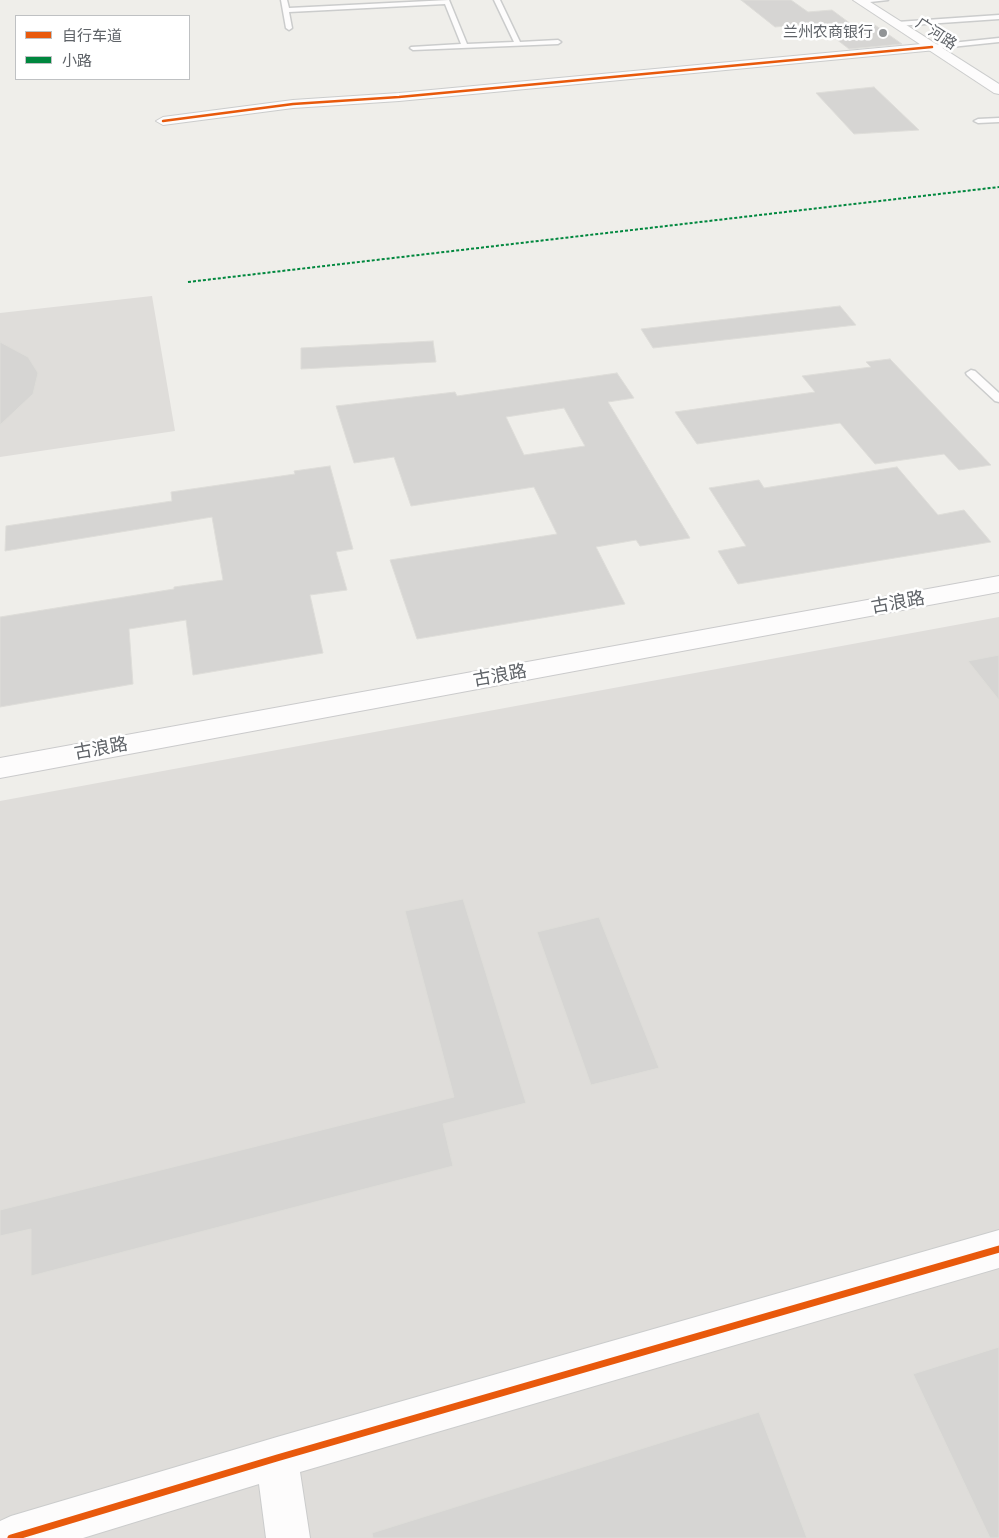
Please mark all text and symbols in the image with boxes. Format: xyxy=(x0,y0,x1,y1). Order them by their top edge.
street label: 广河路 xyxy=(912,14,960,54)
legend xyxy=(15,15,190,80)
place label: 兰州农商银行 xyxy=(783,24,873,42)
text: 自行车道 xyxy=(62,26,122,45)
marker: 兰州农商银行 xyxy=(877,27,889,39)
text: 小路 xyxy=(62,51,92,70)
street label: 古浪路 xyxy=(870,588,926,618)
street label: 古浪路 xyxy=(472,661,528,691)
street label: 古浪路 xyxy=(73,734,129,764)

